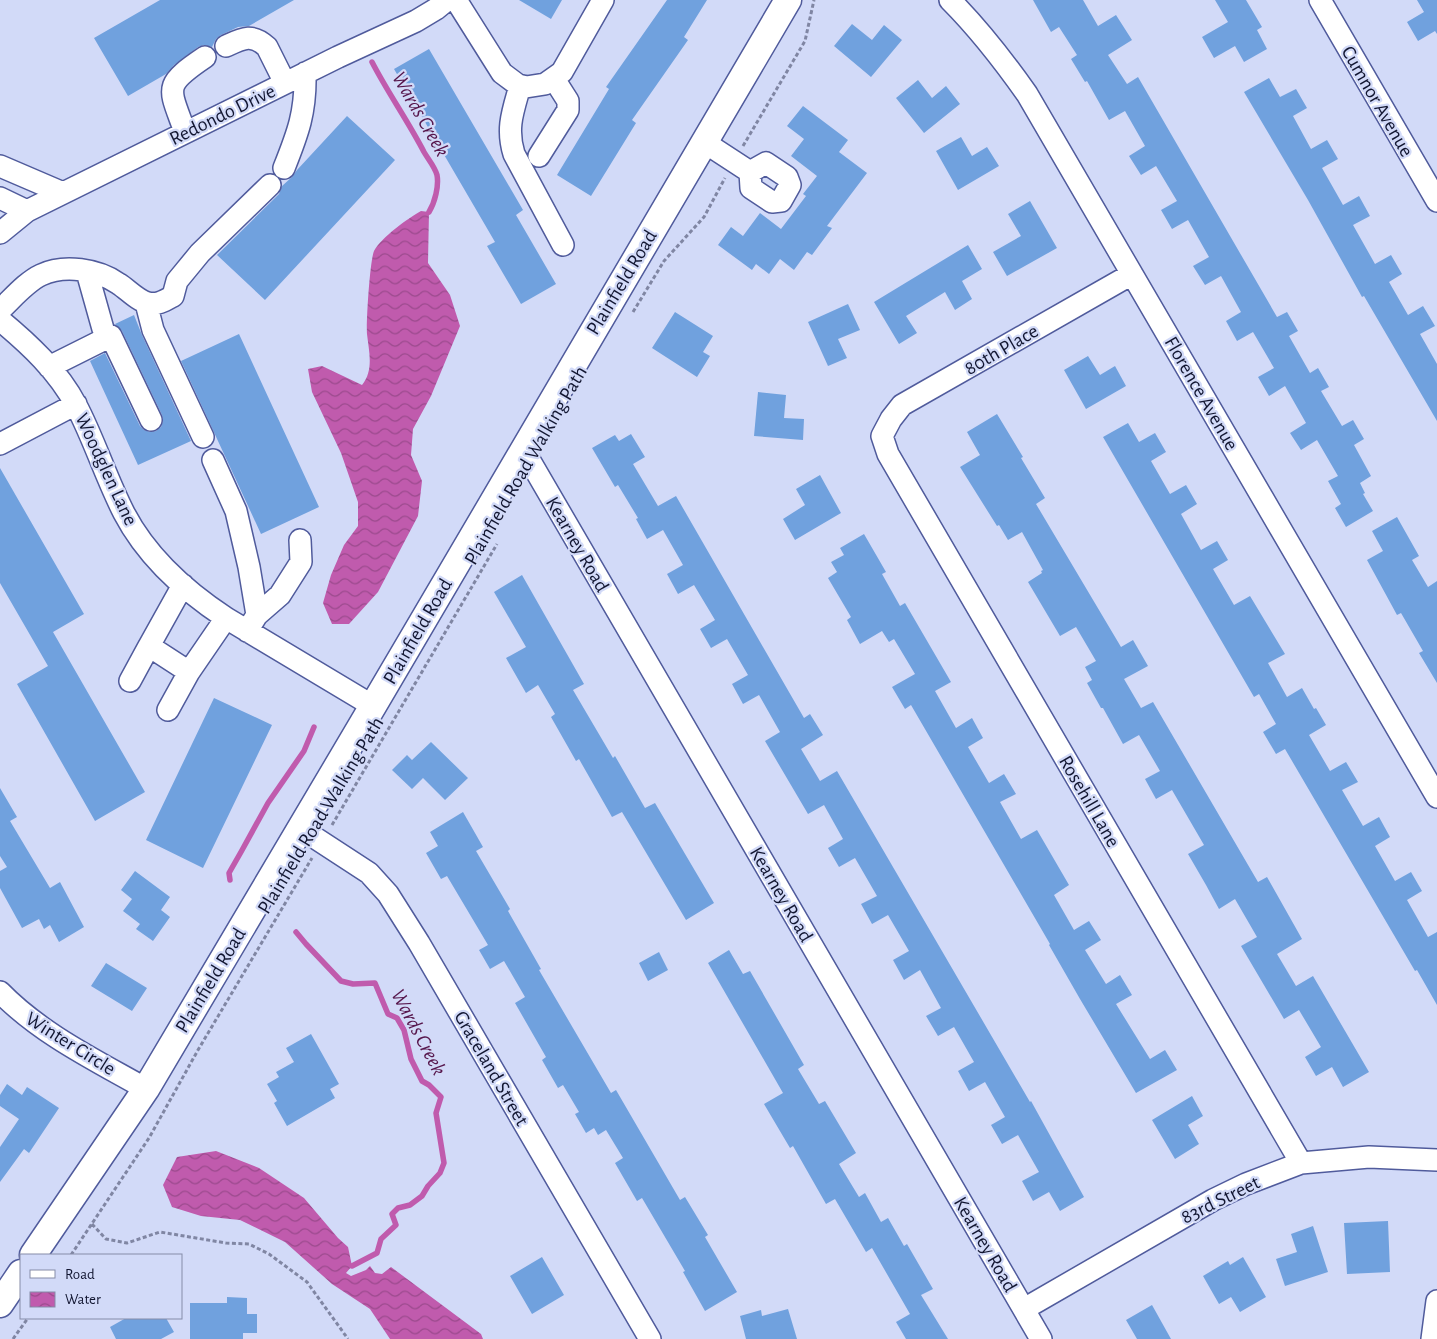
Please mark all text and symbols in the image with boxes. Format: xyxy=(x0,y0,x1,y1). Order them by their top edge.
street label: Cumnor Avenue xyxy=(1337,43,1417,160)
water label: Wards Creek xyxy=(388,68,453,161)
street label: Redondo Drive xyxy=(166,81,278,149)
street label: Plainfield Road xyxy=(583,227,661,338)
street label: 80th Place xyxy=(961,321,1042,379)
street label: Florence Avenue xyxy=(1161,333,1242,454)
street label: Plainfield Road Walking Path xyxy=(461,363,591,568)
street label: Woodglen Lane xyxy=(71,410,141,529)
street label: Kearney Road xyxy=(542,493,612,596)
street label: Plainfield Road xyxy=(380,575,456,688)
street label: Plainfield Road Walking Path xyxy=(254,714,388,917)
street label: Rosehill Lane xyxy=(1055,752,1123,851)
street label: Kearney Road xyxy=(746,843,816,946)
street label: Plainfield Road xyxy=(172,925,250,1036)
water label: Wards Creek xyxy=(387,986,450,1079)
street label: Winter Circle xyxy=(22,1008,119,1079)
street label: Graceland Street xyxy=(450,1008,532,1130)
street label: 83rd Street xyxy=(1178,1172,1264,1227)
street label: Kearney Road xyxy=(950,1193,1020,1296)
legend xyxy=(20,1254,182,1319)
text: Road xyxy=(65,1267,95,1282)
text: Water xyxy=(65,1292,101,1307)

